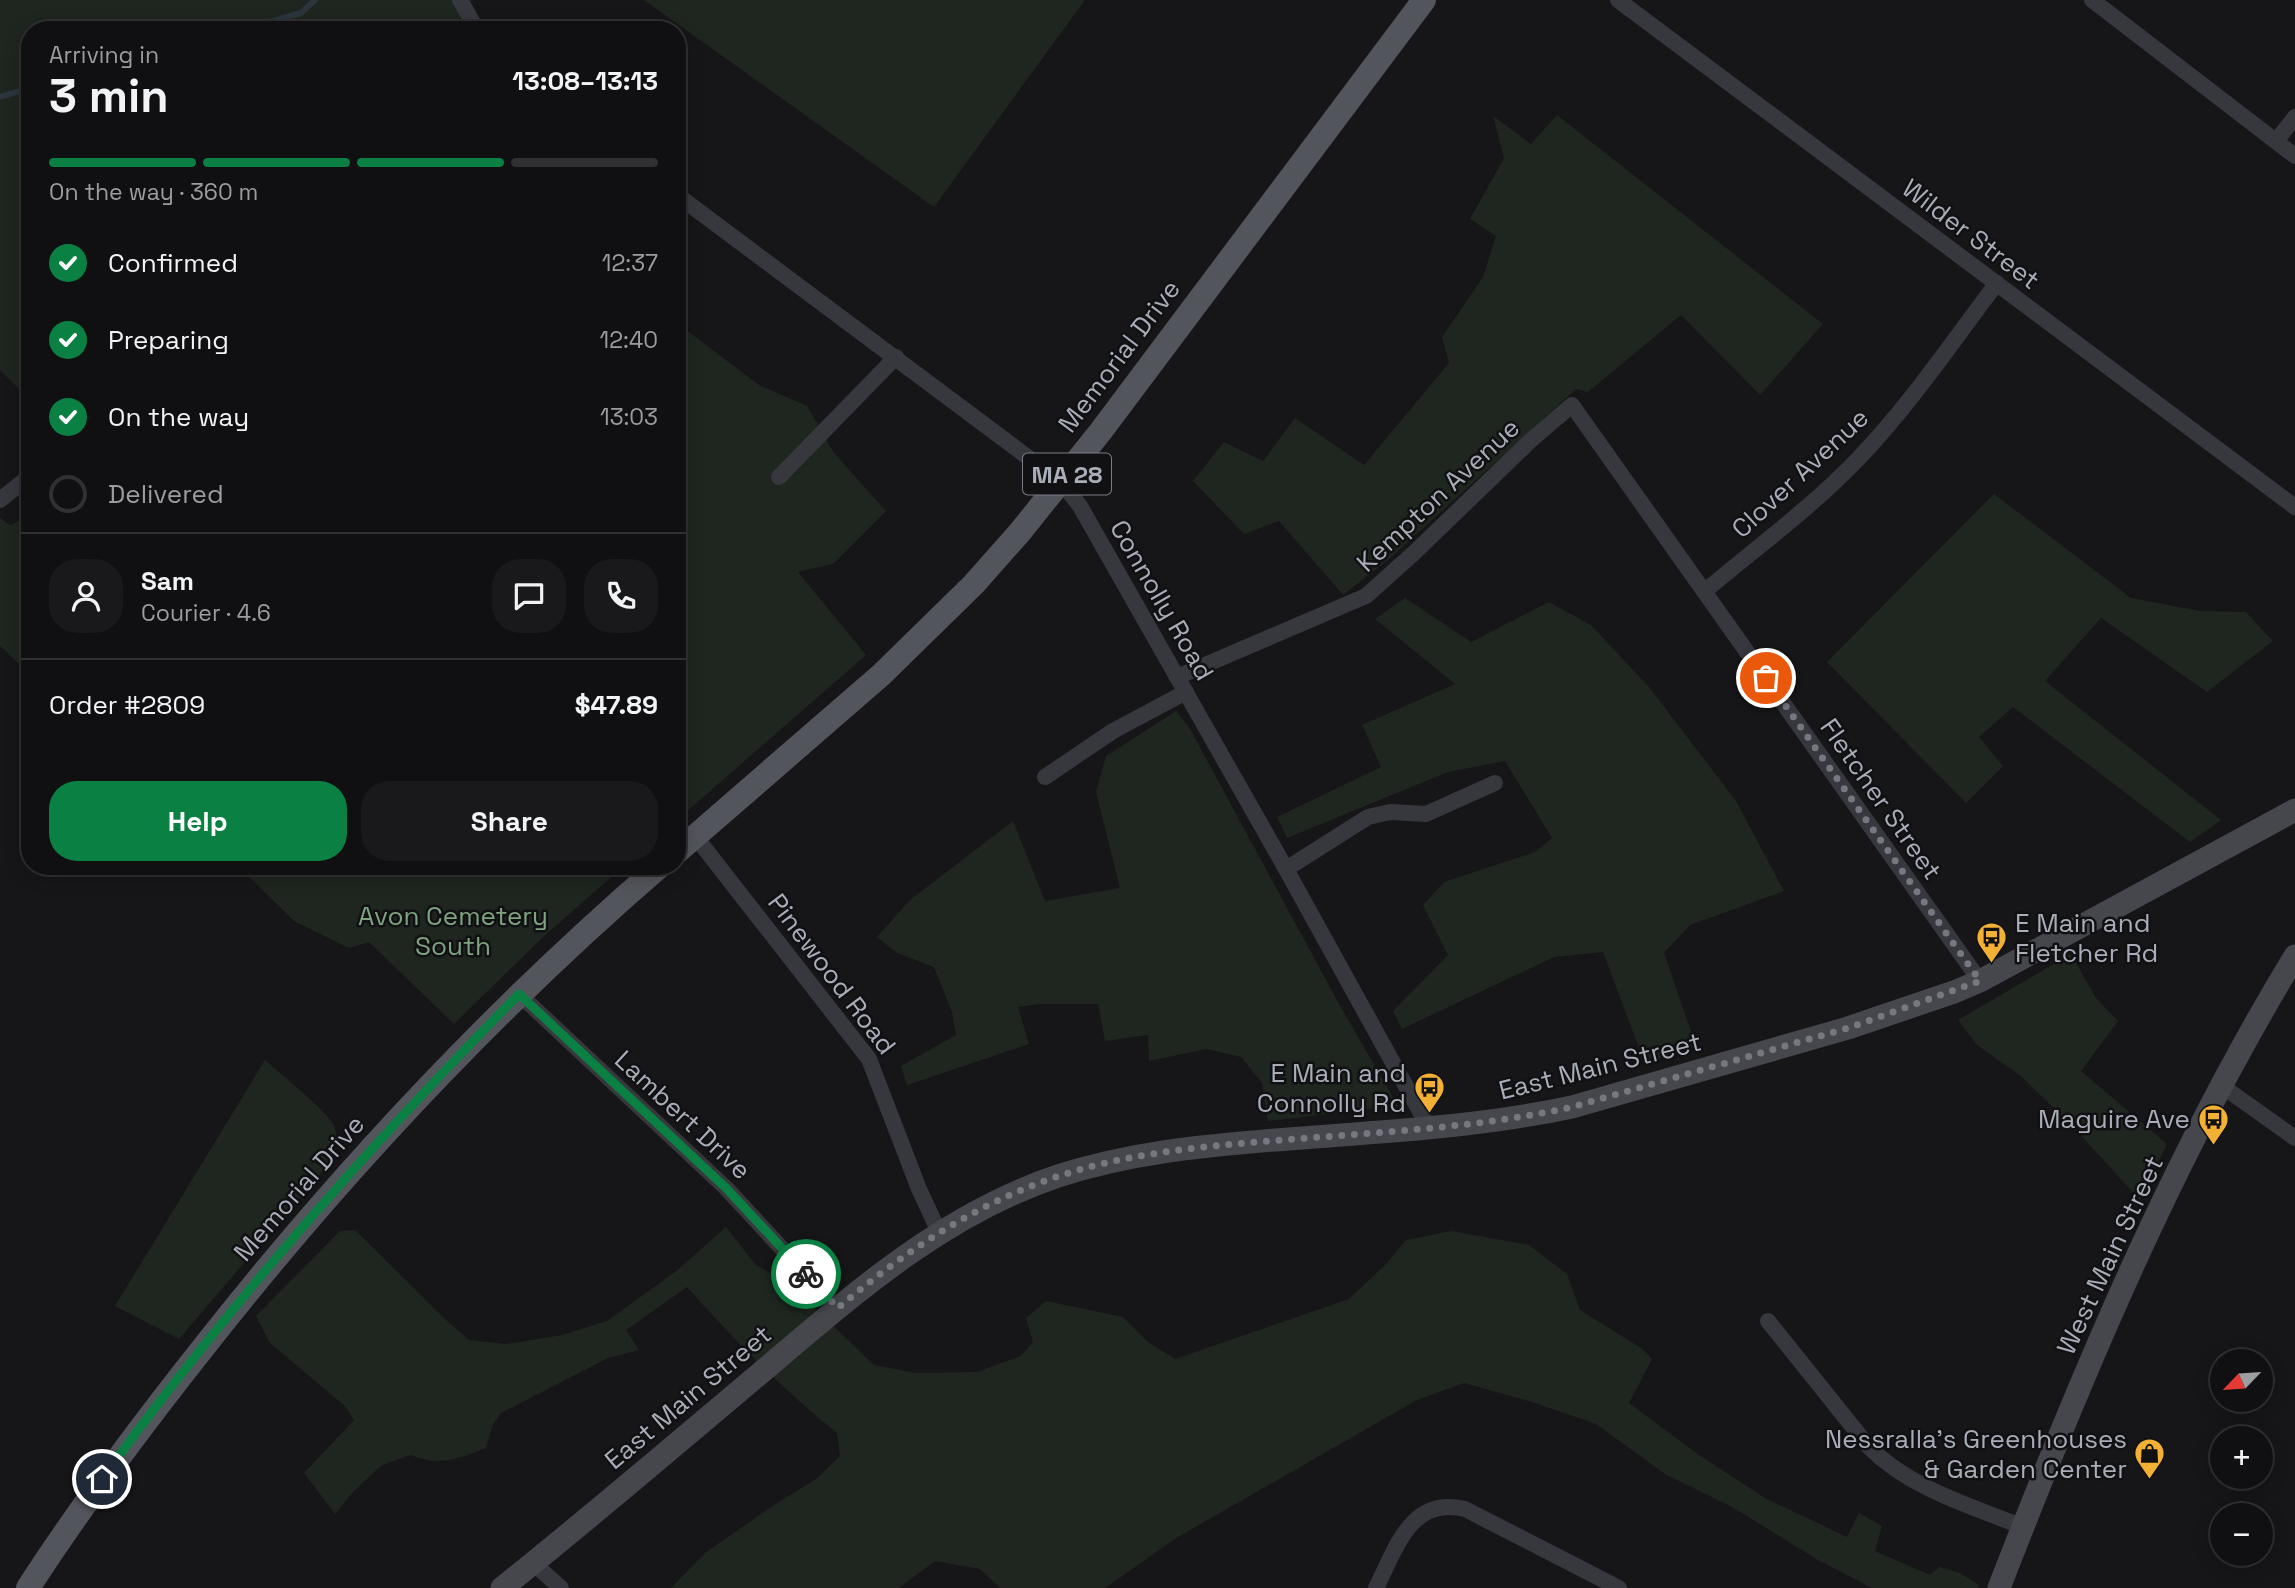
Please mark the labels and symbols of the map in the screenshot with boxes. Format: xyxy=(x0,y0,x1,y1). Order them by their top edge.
street label: Wilder Street xyxy=(1895,171,2047,297)
street label: Memorial Drive xyxy=(1050,273,1188,439)
street label: Clover Avenue xyxy=(1724,401,1876,545)
street label: Kempton Avenue xyxy=(1349,411,1527,579)
road number: MA 28 xyxy=(1023,453,1111,494)
street label: Connolly Road xyxy=(1102,514,1222,686)
pin xyxy=(1736,648,1796,708)
street label: Fletcher Street xyxy=(1813,712,1949,886)
street label: Pinewood Road xyxy=(760,887,904,1061)
park label: Avon Cemetery South xyxy=(358,899,548,963)
place label: E Main and Fletcher Rd xyxy=(2015,906,2158,970)
bus stop icon: E Main and Fletcher Rd xyxy=(1975,921,2009,965)
street label: East Main Street xyxy=(1495,1024,1705,1108)
street label: Lambert Drive xyxy=(608,1043,758,1187)
place label: E Main and Connolly Rd xyxy=(1257,1056,1406,1120)
bus stop icon: E Main and Connolly Rd xyxy=(1412,1071,1446,1115)
place label: Maguire Ave xyxy=(2038,1102,2190,1136)
bus stop icon: Maguire Ave xyxy=(2196,1102,2230,1146)
street label: Memorial Drive xyxy=(226,1108,372,1268)
street label: West Main Street xyxy=(2049,1150,2171,1360)
courier xyxy=(771,1239,841,1309)
street label: East Main Street xyxy=(598,1317,778,1477)
north arrow xyxy=(2210,1349,2273,1412)
place label: Nessralla's Greenhouses & Garden Center xyxy=(1825,1422,2127,1486)
shop icon: Nessralla's Greenhouses & Garden Center xyxy=(2133,1437,2167,1481)
pin xyxy=(72,1449,132,1509)

